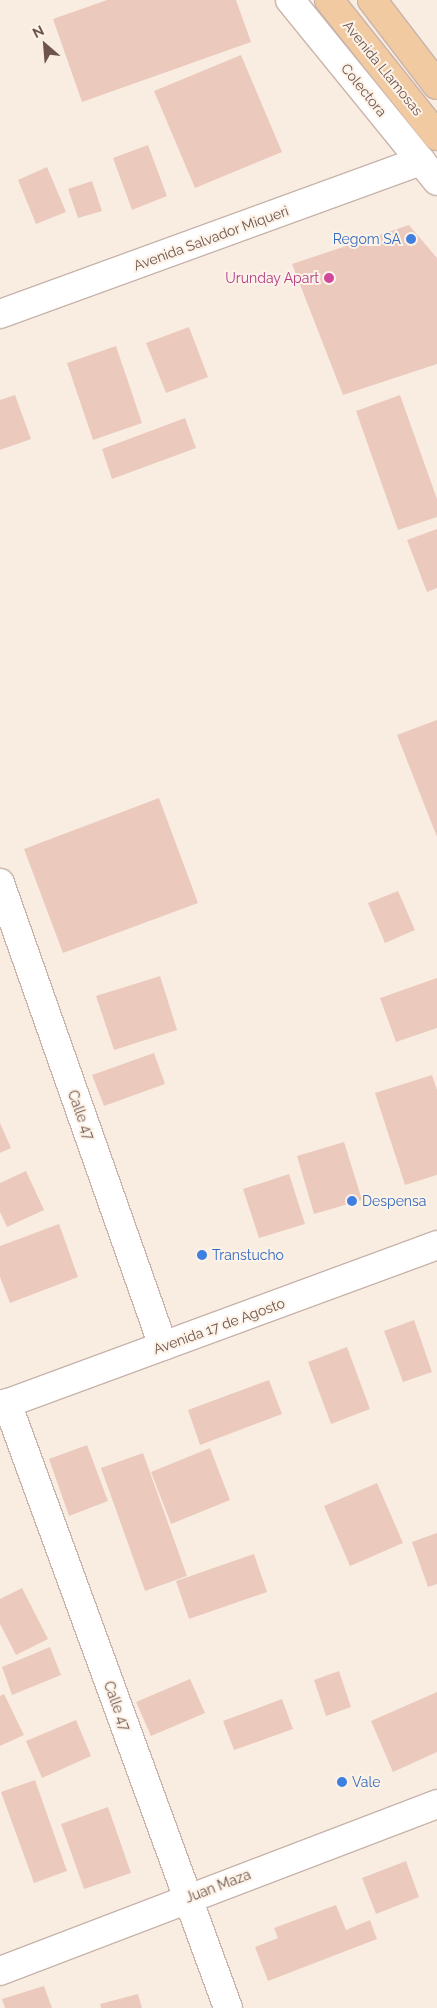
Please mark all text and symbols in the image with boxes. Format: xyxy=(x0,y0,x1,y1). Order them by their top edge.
street label: Avenida Llamosas xyxy=(339,17,427,119)
north arrow xyxy=(20,20,70,70)
text: N xyxy=(30,22,47,41)
street label: Colectora xyxy=(338,60,390,120)
street label: Avenida Salvador Miqueri xyxy=(131,202,291,274)
place label: Regom SA xyxy=(333,231,401,247)
marker: Regom SA xyxy=(405,233,417,245)
place label: Urunday Apart xyxy=(225,270,319,286)
marker: Urunday Apart xyxy=(323,272,335,284)
street label: Calle 47 xyxy=(64,1088,98,1142)
place label: Despensa xyxy=(362,1193,426,1209)
marker: Despensa xyxy=(346,1195,358,1207)
place label: Transtucho xyxy=(212,1247,284,1263)
marker: Transtucho xyxy=(196,1249,208,1261)
street label: Avenida 17 de Agosto xyxy=(151,1294,287,1358)
street label: Calle 47 xyxy=(100,1679,134,1733)
place label: Vale xyxy=(352,1774,380,1790)
marker: Vale xyxy=(336,1776,348,1788)
street label: Juan Maza xyxy=(183,1866,253,1906)

